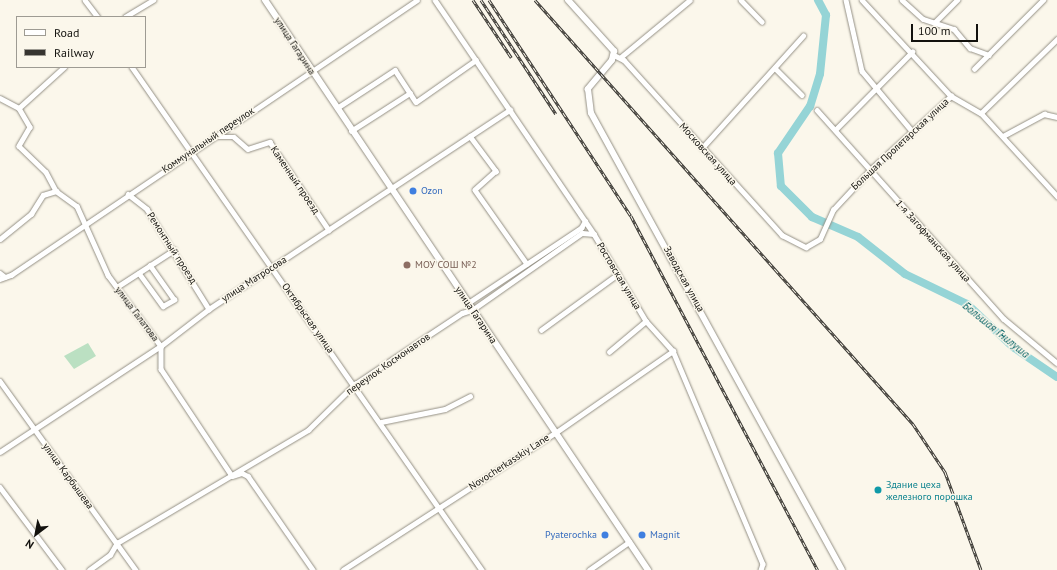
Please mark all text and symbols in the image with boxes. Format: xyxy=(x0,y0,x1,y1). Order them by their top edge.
street label: улица Гагарина xyxy=(272,15,318,77)
legend xyxy=(16,16,146,68)
scale bar xyxy=(913,16,980,42)
text: 100 m xyxy=(918,23,951,38)
text: Road xyxy=(54,25,79,40)
text: Railway xyxy=(54,45,94,60)
street label: Большая Пролетарская улица xyxy=(849,96,951,192)
street label: Коммунальный переулок xyxy=(159,105,257,175)
street label: Московская улица xyxy=(677,120,739,188)
street label: Каменный проезд xyxy=(268,144,322,216)
place label: Ozon xyxy=(421,185,443,197)
marker: Ozon xyxy=(408,186,418,196)
street label: 1-я Загофманская улица xyxy=(893,197,973,285)
street label: Ремонтный проезд xyxy=(144,210,200,286)
street label: Ростовская улица xyxy=(594,240,644,312)
street label: Заводская улица xyxy=(661,244,707,314)
street label: улица Матросова xyxy=(219,253,289,305)
place label: МОУ СОШ №2 xyxy=(415,259,477,271)
marker: МОУ СОШ №2 xyxy=(402,260,412,270)
street label: Октябрьская улица xyxy=(279,281,337,355)
street label: улица Галатова xyxy=(112,284,162,344)
street label: улица Гагарина xyxy=(452,284,500,346)
water label: Большая Гнилуша xyxy=(960,299,1032,361)
street label: переулок Космонавтов xyxy=(344,330,432,398)
street label: Novocherkasskiy Lane xyxy=(466,431,552,493)
street label: улица Карбышева xyxy=(40,441,96,511)
place label: Здание цеха железного порошка xyxy=(886,478,973,502)
marker: Здание цеха железного порошка xyxy=(873,485,883,495)
north arrow xyxy=(16,514,56,554)
place label: Pyaterochka xyxy=(545,529,597,541)
place label: Magnit xyxy=(650,529,680,541)
marker: Pyaterochka xyxy=(600,530,610,540)
marker: Magnit xyxy=(637,530,647,540)
text: N xyxy=(23,536,36,552)

